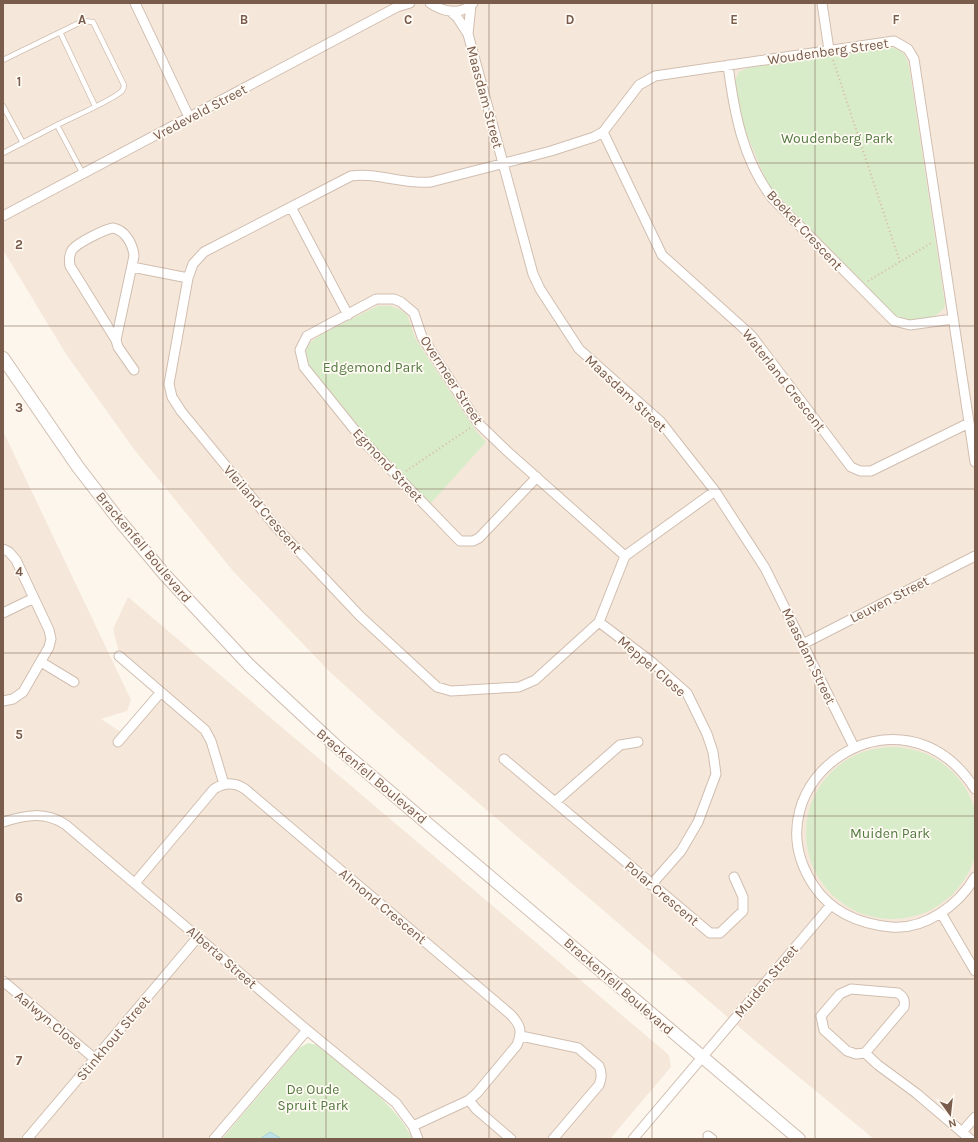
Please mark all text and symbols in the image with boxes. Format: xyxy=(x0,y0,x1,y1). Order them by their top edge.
text: A xyxy=(78,12,86,27)
text: B xyxy=(240,12,248,27)
text: C xyxy=(404,12,412,27)
text: D xyxy=(566,12,575,27)
text: E xyxy=(730,12,738,27)
text: F xyxy=(892,12,900,27)
street label: Woudenberg Street xyxy=(766,35,890,68)
street label: Maasdam Street xyxy=(463,44,506,150)
text: 1 xyxy=(17,74,21,89)
street label: Vredeveld Street xyxy=(151,81,250,144)
park label: Woudenberg Park xyxy=(781,130,893,147)
street label: Boeket Crescent xyxy=(763,187,846,274)
text: 2 xyxy=(15,237,23,252)
street label: Waterland Crescent xyxy=(738,326,829,435)
street label: Overmeer Street xyxy=(417,333,487,428)
street label: Maasdam Street xyxy=(581,351,670,436)
park label: Edgemond Park xyxy=(323,359,423,376)
text: 3 xyxy=(15,400,23,415)
street label: Egmond Street xyxy=(349,425,426,506)
street label: Vleiland Crescent xyxy=(220,462,306,557)
street label: Brackenfell Boulevard xyxy=(92,488,195,606)
text: 4 xyxy=(15,564,23,579)
street label: Leuven Street xyxy=(847,572,932,627)
street label: Maasdam Street xyxy=(778,605,839,707)
street label: Meppel Close xyxy=(614,632,689,701)
street label: Brackenfell Boulevard xyxy=(313,725,431,828)
text: 5 xyxy=(15,727,23,742)
park label: Muiden Park xyxy=(850,825,930,842)
street label: Polar Crescent xyxy=(621,857,702,929)
street label: Almond Crescent xyxy=(335,865,430,948)
text: 6 xyxy=(15,890,23,905)
street label: Alberta Street xyxy=(183,922,260,992)
street label: Brackenfell Boulevard xyxy=(560,934,677,1039)
street label: Muiden Street xyxy=(731,941,802,1021)
street label: Aalwyn Close xyxy=(11,987,86,1054)
street label: Stinkhout Street xyxy=(73,992,154,1084)
text: 7 xyxy=(16,1053,23,1068)
park label: De Oude Spruit Park xyxy=(277,1081,349,1114)
north arrow xyxy=(930,1094,970,1134)
text: N xyxy=(947,1116,958,1130)

